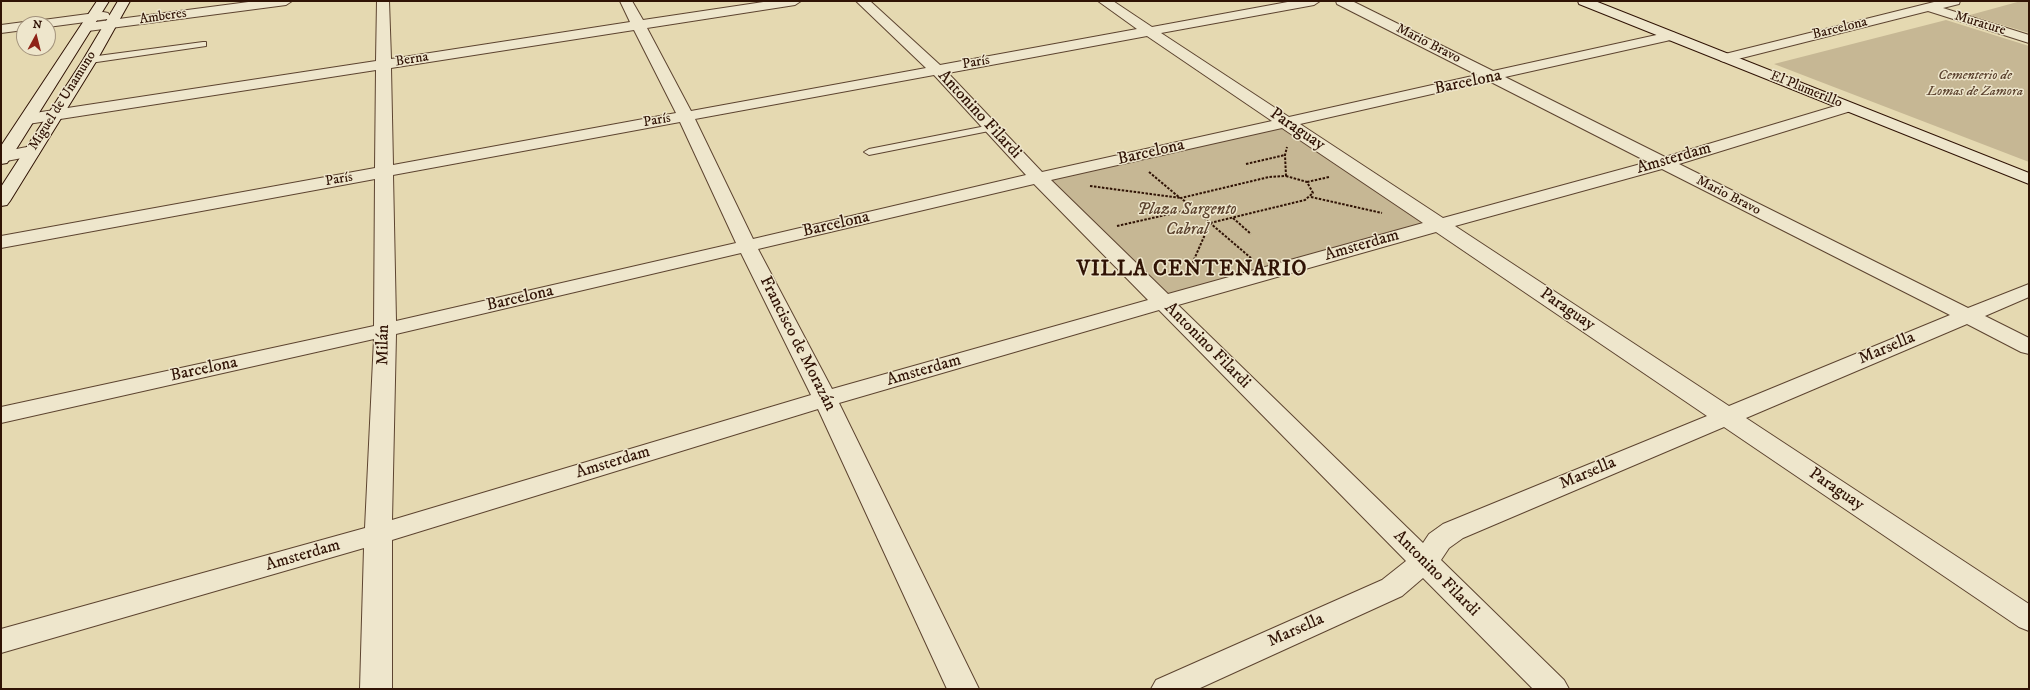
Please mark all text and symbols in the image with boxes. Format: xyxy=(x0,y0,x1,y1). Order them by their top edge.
street label: Amberes xyxy=(138,5,188,29)
street label: Murature xyxy=(1952,8,2008,40)
street label: Barcelona xyxy=(1811,14,1869,44)
north arrow xyxy=(16,16,56,56)
text: N xyxy=(32,18,43,33)
street label: Mario Bravo xyxy=(1393,21,1463,67)
street label: Miguel de Unamuno xyxy=(26,48,100,154)
street label: Berna xyxy=(394,49,430,71)
street label: París xyxy=(961,52,991,74)
street label: Barcelona xyxy=(1433,66,1503,100)
street label: Antonino Filardi xyxy=(933,67,1025,163)
street label: El Plumerillo xyxy=(1767,68,1845,112)
park label: Cementerio de Lomas de Zamora xyxy=(1927,68,2023,100)
street label: Paraguay xyxy=(1265,104,1329,156)
street label: París xyxy=(642,110,672,132)
street label: Barcelona xyxy=(1116,135,1186,171)
street label: Amsterdam xyxy=(1634,139,1714,179)
street label: París xyxy=(324,169,354,191)
street label: Mario Bravo xyxy=(1693,173,1763,219)
park label: Plaza Sargento Cabral xyxy=(1137,200,1237,240)
street label: Barcelona xyxy=(801,207,871,243)
street label: Amsterdam xyxy=(1322,226,1402,266)
district label: VILLA CENTENARIO xyxy=(1077,258,1307,284)
street label: Francisco de Morazán xyxy=(754,273,840,415)
street label: Barcelona xyxy=(485,281,555,317)
street label: Paraguay xyxy=(1535,284,1599,336)
street label: Antonino Filardi xyxy=(1160,299,1254,393)
street label: Milán xyxy=(373,324,395,366)
street label: Marsella xyxy=(1856,328,1918,370)
street label: Amsterdam xyxy=(884,351,964,391)
street label: Barcelona xyxy=(169,353,239,387)
street label: Amsterdam xyxy=(573,442,653,484)
street label: Marsella xyxy=(1557,453,1619,495)
street label: Paraguay xyxy=(1804,464,1868,516)
street label: Antonino Filardi xyxy=(1389,527,1483,621)
street label: Amsterdam xyxy=(263,536,343,576)
street label: Marsella xyxy=(1265,610,1327,652)

